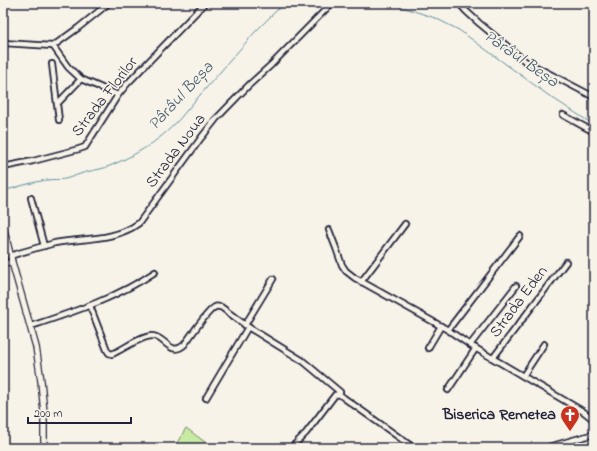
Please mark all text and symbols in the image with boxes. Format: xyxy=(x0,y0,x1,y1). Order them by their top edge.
water label: Pârâul Beșa xyxy=(479,24,564,94)
street label: Strada Florilor xyxy=(66,52,144,142)
water label: Pârâul Beșa xyxy=(142,55,220,136)
street label: Strada Noua xyxy=(140,109,212,193)
street label: Strada Eden xyxy=(484,261,554,343)
scale bar xyxy=(28,399,131,425)
place label: Biserica Remetea xyxy=(442,403,556,427)
church icon: Biserica Remetea xyxy=(559,404,581,432)
text: 200 m xyxy=(34,405,63,423)

